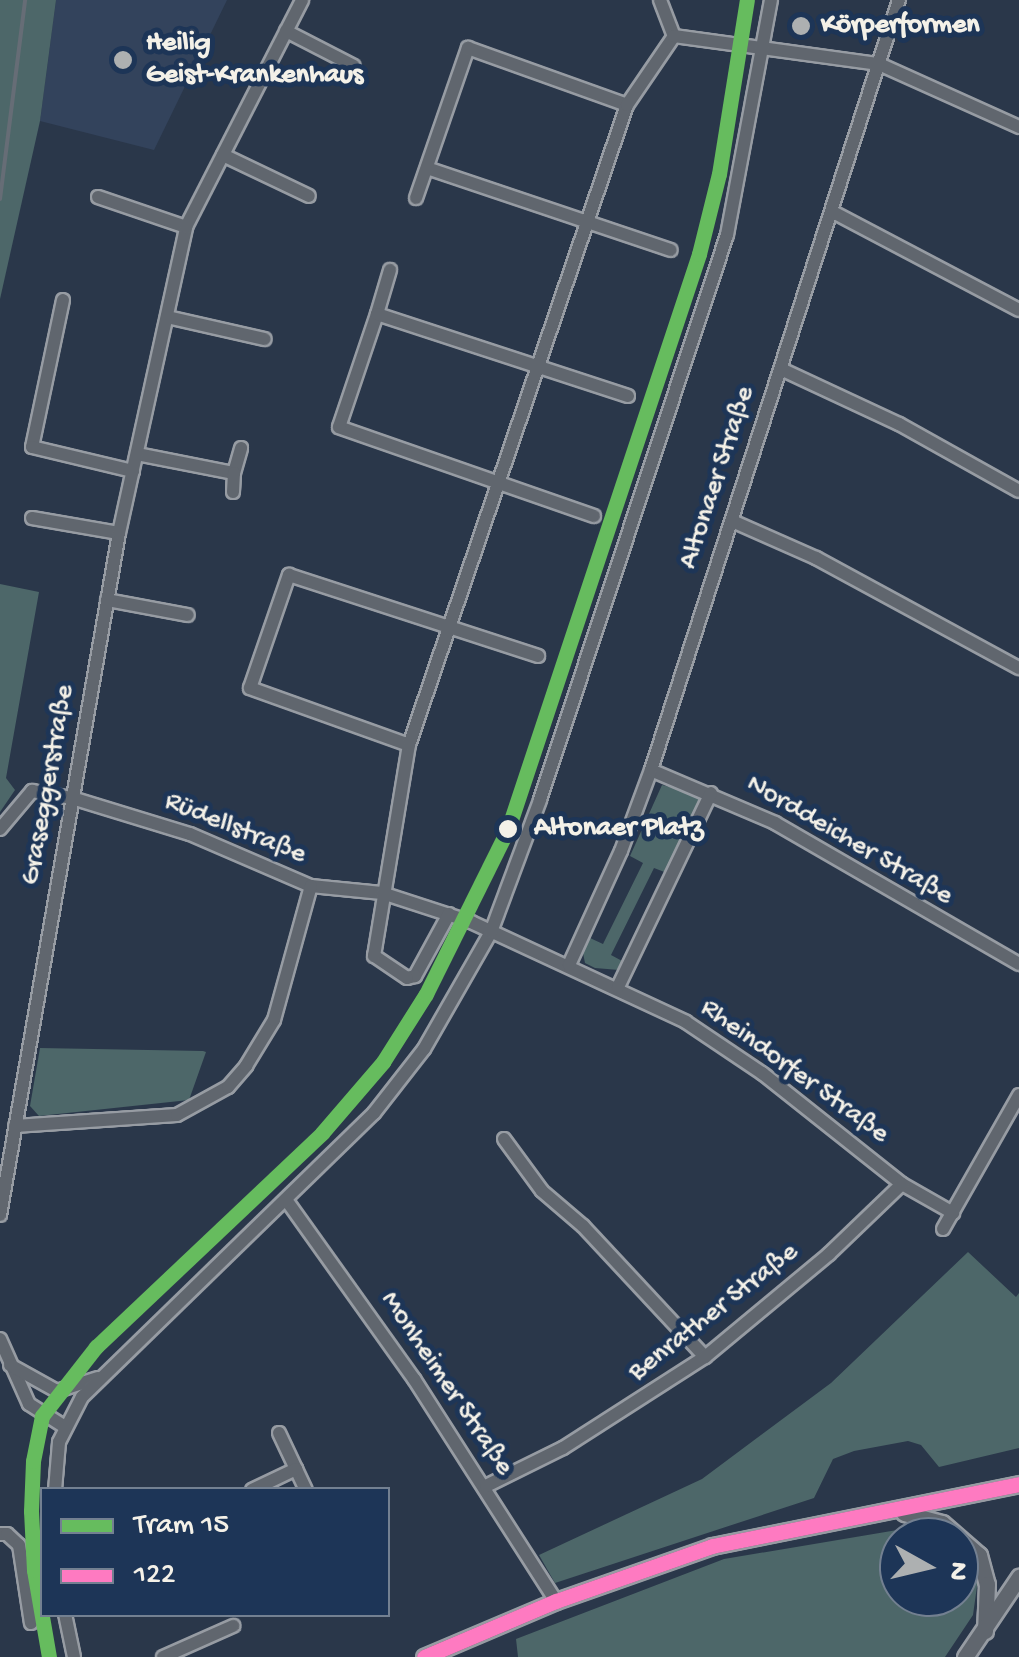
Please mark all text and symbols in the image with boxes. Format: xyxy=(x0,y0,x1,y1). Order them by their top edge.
place label: Körperformen xyxy=(821,9,980,43)
marker: Körperformen xyxy=(790,15,812,37)
place label: Heilig Geist-Krankenhaus xyxy=(146,27,363,93)
marker: Heilig Geist-Krankenhaus xyxy=(110,47,136,73)
street label: Altonaer Straße xyxy=(673,383,763,573)
street label: Graseggerstraße xyxy=(15,682,83,888)
street label: Norddeicher Straße xyxy=(740,768,958,914)
street label: Rüdellstraße xyxy=(159,785,311,873)
marker: Altonaer Platz xyxy=(491,812,525,846)
place label: Altonaer Platz xyxy=(534,812,703,846)
street label: Rheindorfer Straße xyxy=(693,992,895,1152)
street label: Benrather Straße xyxy=(622,1236,806,1390)
street label: Monheimer Straße xyxy=(372,1285,520,1483)
legend xyxy=(40,1487,390,1617)
text: Tram 15 xyxy=(134,1509,229,1544)
north arrow xyxy=(879,1517,979,1617)
text: 122 xyxy=(134,1559,176,1594)
text: N xyxy=(940,1560,975,1582)

